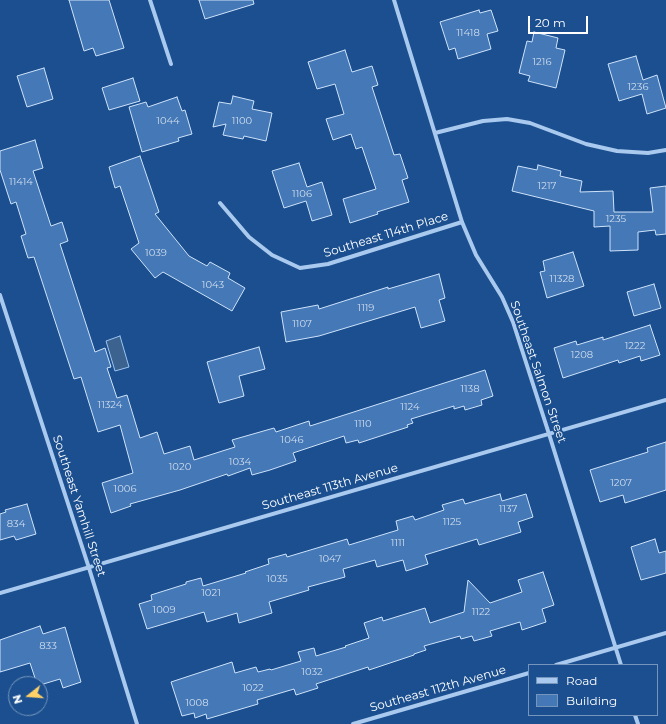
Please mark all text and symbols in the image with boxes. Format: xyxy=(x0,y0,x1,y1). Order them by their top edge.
scale bar xyxy=(530,8,590,34)
text: 20 m xyxy=(535,15,566,30)
house number: 11418 xyxy=(456,27,480,39)
house number: 1216 xyxy=(533,56,551,68)
house number: 1236 xyxy=(627,81,649,93)
house number: 1044 xyxy=(156,115,180,127)
house number: 1100 xyxy=(232,115,252,127)
house number: 11414 xyxy=(9,176,33,188)
house number: 1217 xyxy=(538,180,556,192)
house number: 1106 xyxy=(292,188,312,200)
street label: Southeast 114th Place xyxy=(322,209,450,261)
house number: 1235 xyxy=(606,213,626,225)
house number: 1039 xyxy=(145,247,167,259)
house number: 11328 xyxy=(550,273,574,285)
house number: 1043 xyxy=(202,279,224,291)
street label: Southeast Salmon Street xyxy=(507,299,569,445)
house number: 1119 xyxy=(358,302,374,314)
house number: 1107 xyxy=(292,318,312,330)
house number: 1222 xyxy=(625,340,645,352)
house number: 1208 xyxy=(571,349,593,361)
house number: 1138 xyxy=(460,383,480,395)
house number: 11324 xyxy=(98,399,122,411)
house number: 1124 xyxy=(400,401,420,413)
house number: 1110 xyxy=(354,418,372,430)
street label: Southeast Yamhill Street xyxy=(49,433,109,579)
house number: 1046 xyxy=(281,434,303,446)
house number: 1034 xyxy=(229,456,251,468)
house number: 1020 xyxy=(169,461,191,473)
street label: Southeast 113th Avenue xyxy=(260,461,400,513)
house number: 1207 xyxy=(610,477,632,489)
house number: 1006 xyxy=(114,483,136,495)
house number: 1137 xyxy=(499,503,517,515)
house number: 1125 xyxy=(443,516,461,528)
house number: 834 xyxy=(7,518,25,530)
house number: 1111 xyxy=(391,537,405,549)
house number: 1047 xyxy=(319,553,341,565)
house number: 1035 xyxy=(266,573,288,585)
house number: 1021 xyxy=(201,587,221,599)
house number: 1009 xyxy=(153,604,175,616)
house number: 1122 xyxy=(472,606,490,618)
house number: 833 xyxy=(39,640,57,652)
street label: Southeast 112th Avenue xyxy=(368,663,508,715)
legend xyxy=(528,664,658,716)
house number: 1032 xyxy=(301,666,323,678)
text: Road xyxy=(566,673,597,688)
north arrow xyxy=(8,676,48,716)
house number: 1022 xyxy=(242,682,264,694)
text: N xyxy=(9,693,25,706)
text: Building xyxy=(566,693,617,708)
house number: 1008 xyxy=(185,697,209,709)

